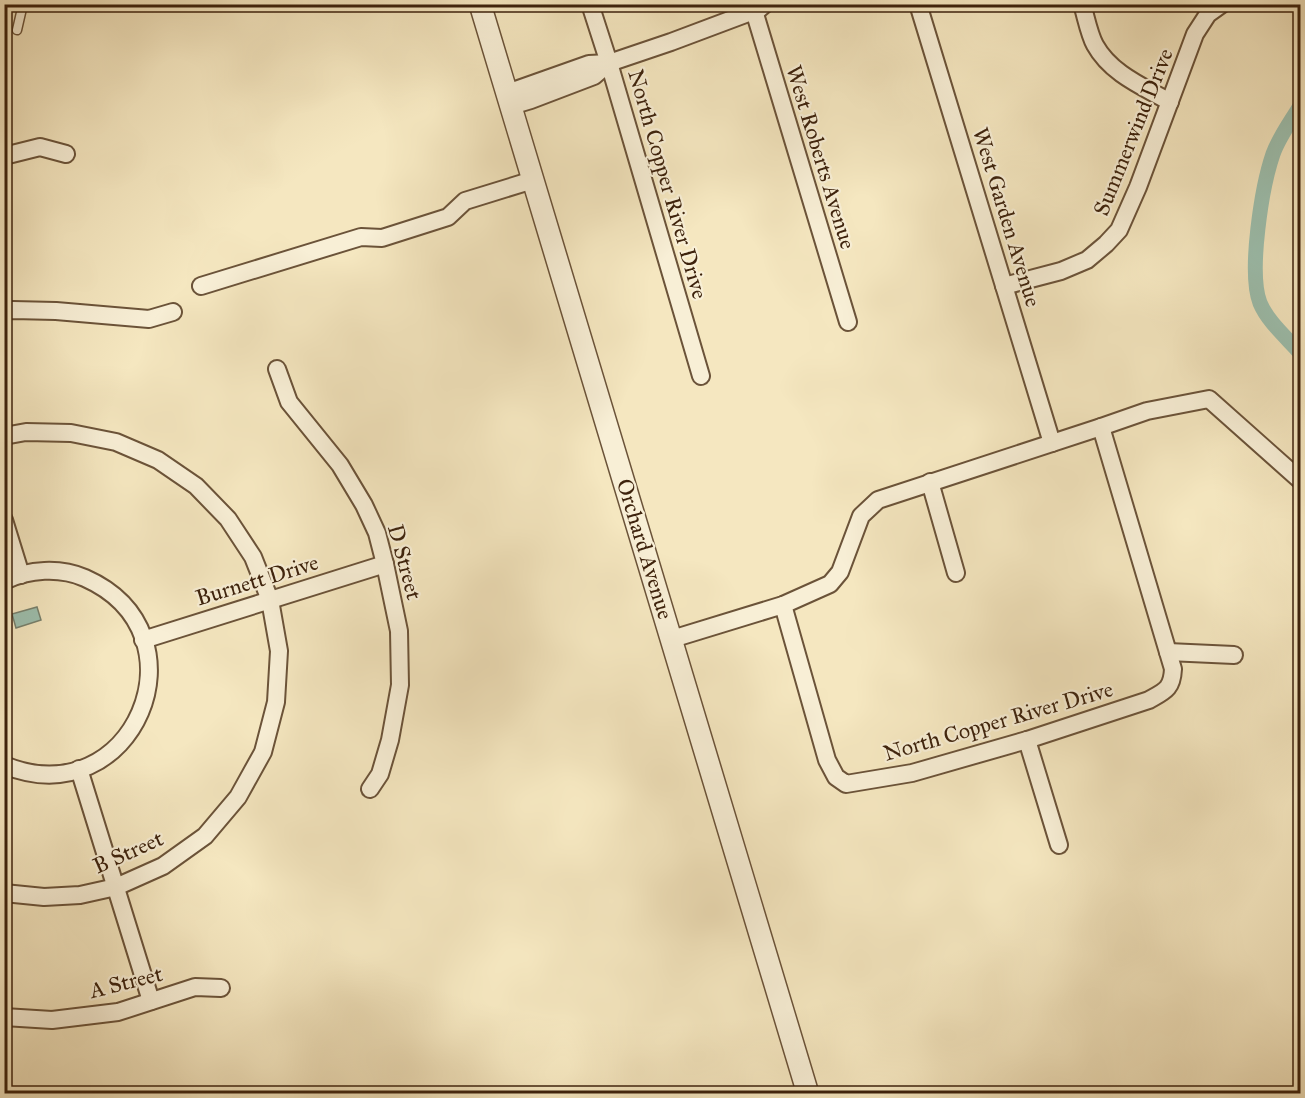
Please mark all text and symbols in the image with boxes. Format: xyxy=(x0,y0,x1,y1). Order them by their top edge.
street label: Summerwind Drive xyxy=(1087,44,1179,220)
street label: West Roberts Avenue xyxy=(780,62,862,252)
street label: North Copper River Drive xyxy=(622,66,714,302)
street label: West Garden Avenue xyxy=(967,124,1047,310)
street label: Orchard Avenue xyxy=(611,475,679,623)
street label: D Street xyxy=(382,521,428,603)
street label: Burnett Drive xyxy=(192,549,322,611)
street label: North Copper River Drive xyxy=(880,675,1116,767)
street label: B Street xyxy=(89,825,167,879)
street label: A Street xyxy=(86,960,165,1004)

